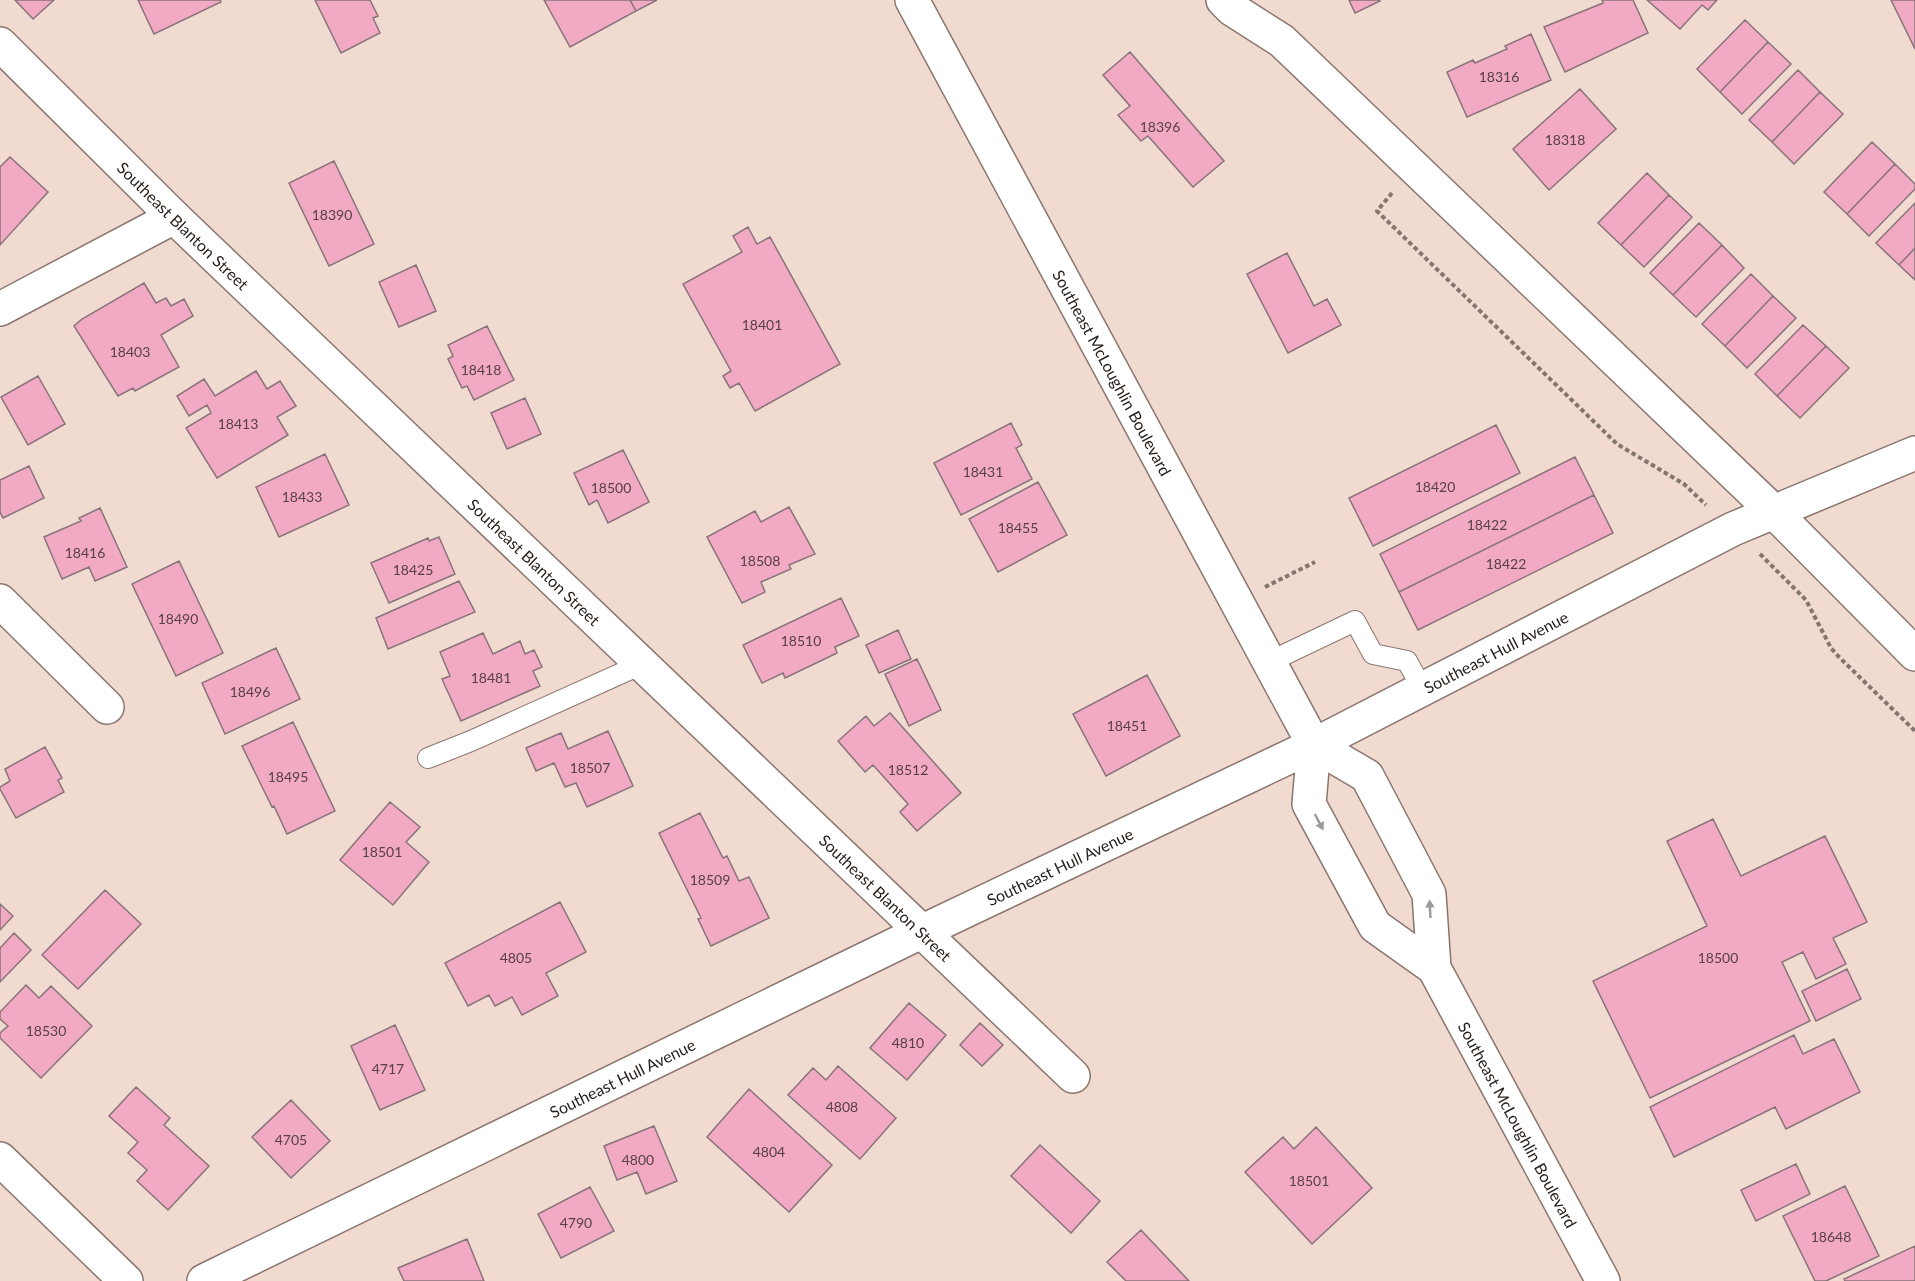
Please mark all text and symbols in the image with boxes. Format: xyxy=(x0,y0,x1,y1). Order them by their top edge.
house number: 18316 xyxy=(1479,68,1519,85)
house number: 18396 xyxy=(1140,118,1180,135)
house number: 18318 xyxy=(1545,131,1585,148)
street label: Southeast Blanton Street xyxy=(114,157,253,293)
house number: 18390 xyxy=(312,206,352,223)
street label: Southeast McLoughlin Boulevard xyxy=(1050,266,1176,478)
house number: 18401 xyxy=(742,316,782,333)
house number: 18403 xyxy=(110,343,150,360)
house number: 18418 xyxy=(461,361,501,378)
house number: 18413 xyxy=(218,415,258,432)
house number: 18431 xyxy=(963,463,1003,480)
house number: 18420 xyxy=(1415,478,1455,495)
house number: 18500 xyxy=(591,479,631,496)
house number: 18433 xyxy=(282,488,322,505)
street label: Southeast Blanton Street xyxy=(465,494,605,629)
house number: 18422 xyxy=(1467,516,1507,533)
house number: 18455 xyxy=(998,519,1038,536)
house number: 18416 xyxy=(65,544,105,561)
house number: 18508 xyxy=(740,552,780,569)
house number: 18422 xyxy=(1486,555,1526,572)
house number: 18425 xyxy=(393,561,433,578)
street label: Southeast Hull Avenue xyxy=(1420,606,1571,696)
house number: 18490 xyxy=(158,610,198,627)
house number: 18510 xyxy=(781,632,821,649)
house number: 18481 xyxy=(471,669,511,686)
house number: 18496 xyxy=(230,683,270,700)
house number: 18451 xyxy=(1107,717,1147,734)
house number: 18507 xyxy=(570,759,610,776)
house number: 18512 xyxy=(888,761,928,778)
house number: 18495 xyxy=(268,768,308,785)
one-way arrow xyxy=(1314,814,1324,831)
street label: Southeast Hull Avenue xyxy=(983,823,1136,909)
street label: Southeast Blanton Street xyxy=(816,830,956,965)
house number: 18501 xyxy=(362,843,402,860)
house number: 18509 xyxy=(690,871,730,888)
one-way arrow xyxy=(1426,900,1435,919)
house number: 4805 xyxy=(500,949,532,966)
house number: 18500 xyxy=(1698,949,1738,966)
street label: Southeast McLoughlin Boulevard xyxy=(1455,1018,1582,1230)
house number: 18530 xyxy=(26,1022,66,1039)
street label: Southeast Hull Avenue xyxy=(546,1034,698,1121)
house number: 4810 xyxy=(892,1034,924,1051)
house number: 4717 xyxy=(372,1060,404,1077)
house number: 4808 xyxy=(826,1098,858,1115)
house number: 4705 xyxy=(275,1131,307,1148)
house number: 4804 xyxy=(753,1143,785,1160)
house number: 4800 xyxy=(622,1151,654,1168)
house number: 18501 xyxy=(1289,1172,1329,1189)
house number: 4790 xyxy=(560,1214,592,1231)
house number: 18648 xyxy=(1811,1228,1851,1245)

